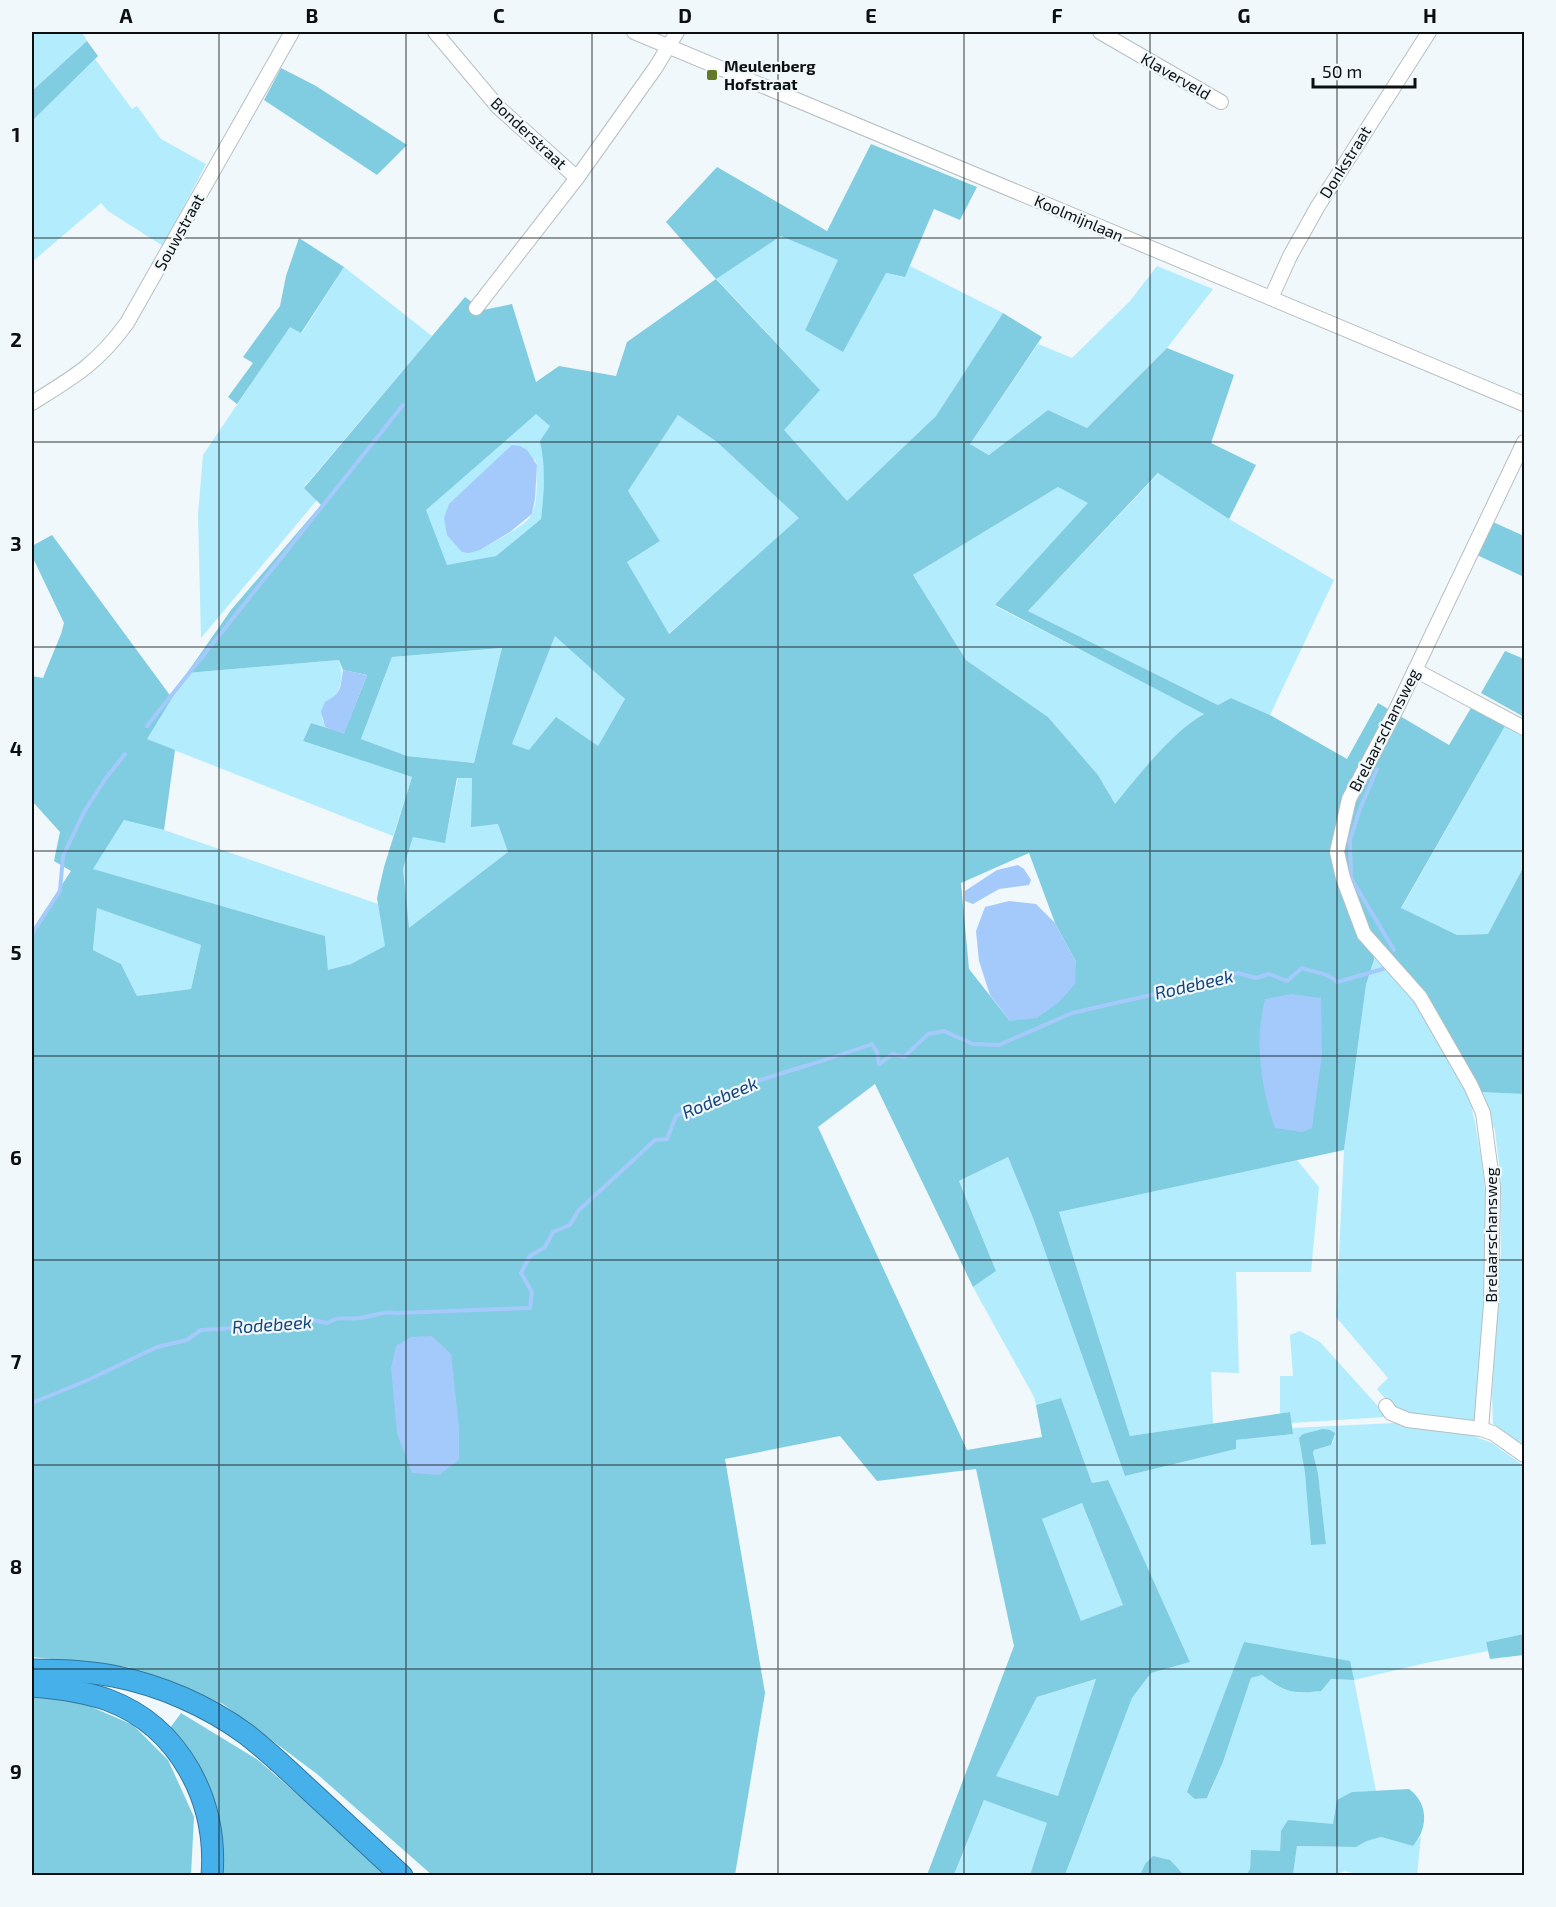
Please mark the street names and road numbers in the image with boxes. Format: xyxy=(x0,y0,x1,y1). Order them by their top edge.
street label: Klaverveld xyxy=(1138,48,1214,103)
street label: Bonderstraat xyxy=(487,93,571,173)
street label: Donkstraat xyxy=(1315,122,1374,201)
street label: Souwstraat xyxy=(150,190,207,273)
street label: Koolmijnlaan xyxy=(1031,190,1127,246)
street label: Brelaarschansweg xyxy=(1344,665,1423,794)
street label: Brelaarschansweg xyxy=(1481,1167,1500,1303)

